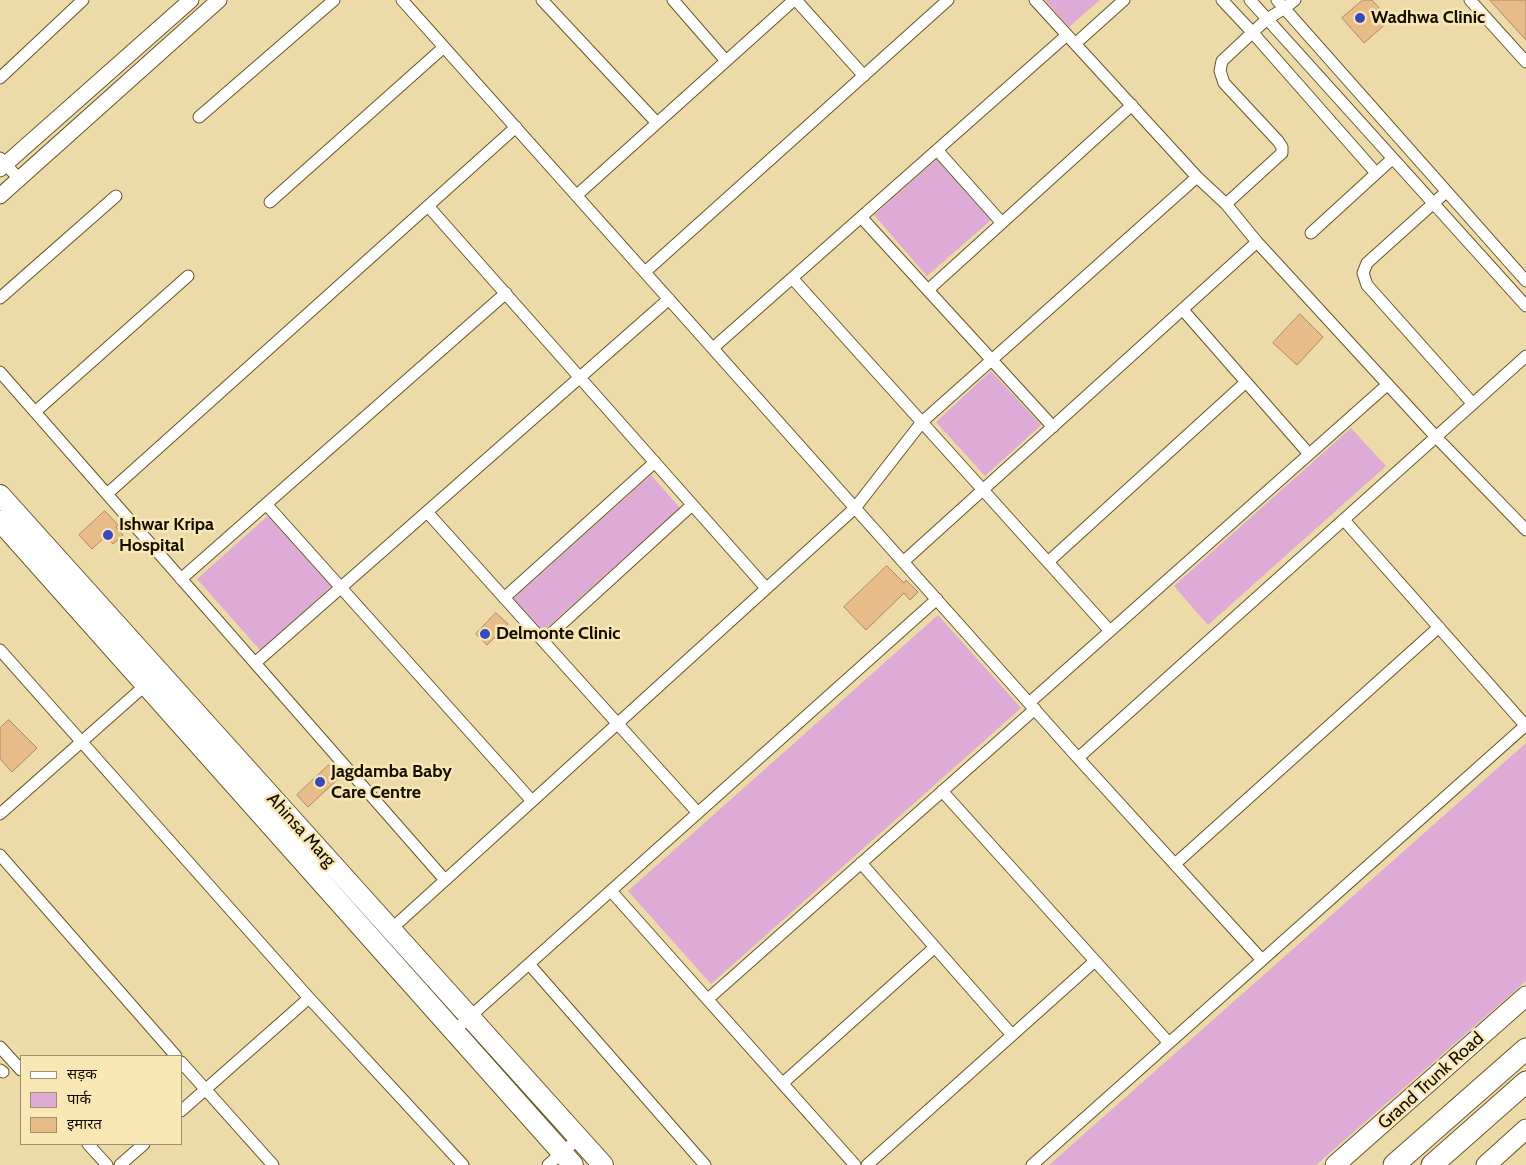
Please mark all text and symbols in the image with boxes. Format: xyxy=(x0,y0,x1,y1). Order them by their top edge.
place label: Wadhwa Clinic xyxy=(1371,7,1485,29)
marker: Wadhwa Clinic xyxy=(1353,11,1367,25)
place label: Ishwar Kripa Hospital xyxy=(119,514,214,556)
marker: Ishwar Kripa Hospital xyxy=(101,528,115,542)
place label: Delmonte Clinic xyxy=(496,623,621,645)
marker: Delmonte Clinic xyxy=(478,627,492,641)
place label: Jagdamba Baby Care Centre xyxy=(331,761,452,804)
marker: Jagdamba Baby Care Centre xyxy=(313,775,327,789)
street label: Ahinsa Marg xyxy=(262,788,340,872)
street label: Grand Trunk Road xyxy=(1374,1028,1488,1134)
legend xyxy=(20,1055,182,1145)
text: सड़क xyxy=(67,1065,97,1083)
text: पार्क xyxy=(67,1090,91,1108)
text: इमारत xyxy=(67,1115,102,1133)

